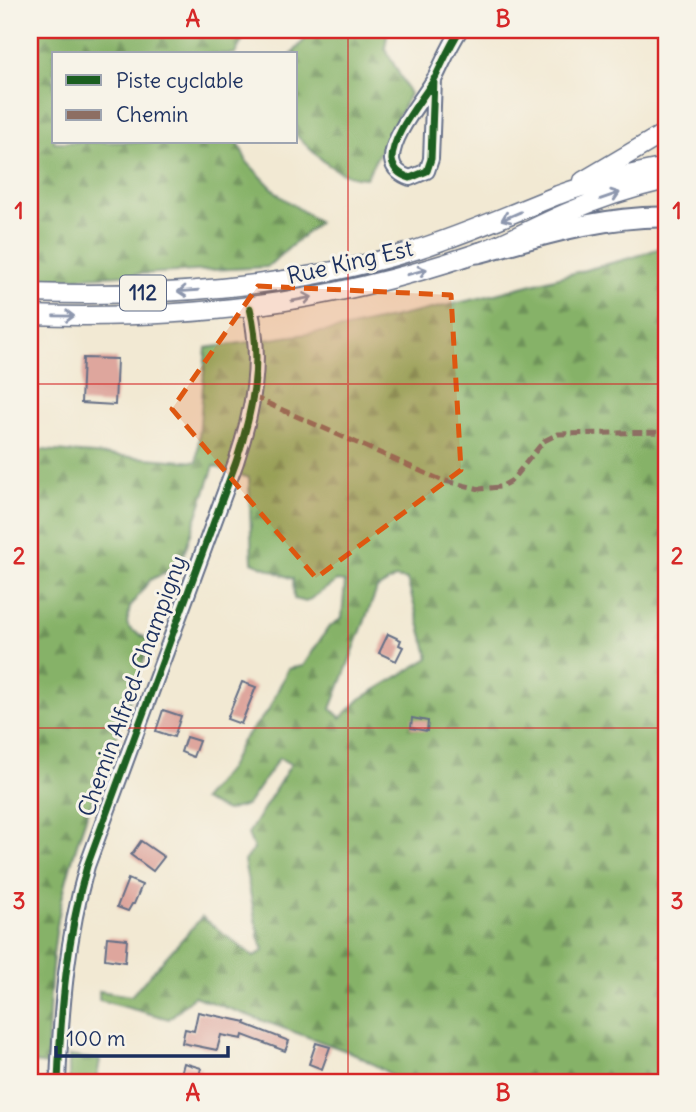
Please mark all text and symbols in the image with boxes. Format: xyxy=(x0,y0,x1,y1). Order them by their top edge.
text: A xyxy=(186,4,201,33)
text: B xyxy=(495,4,511,33)
legend xyxy=(52,52,298,144)
text: Piste cyclable xyxy=(116,67,244,94)
text: Chemin xyxy=(116,101,189,128)
one-way arrow xyxy=(599,189,621,201)
text: 1 xyxy=(14,196,24,225)
text: 1 xyxy=(672,196,682,225)
one-way arrow xyxy=(501,210,523,223)
street label: Rue King Est xyxy=(284,233,416,290)
one-way arrow xyxy=(405,265,427,278)
road number: 112 xyxy=(120,276,166,310)
one-way arrow xyxy=(177,285,200,298)
one-way arrow xyxy=(290,292,313,306)
one-way arrow xyxy=(52,309,75,323)
text: 2 xyxy=(13,541,26,570)
text: 2 xyxy=(671,541,684,570)
street label: Chemin Alfred-Champigny xyxy=(71,551,192,820)
text: 3 xyxy=(12,886,26,915)
text: 3 xyxy=(670,886,684,915)
scale bar xyxy=(56,1014,228,1058)
text: 100 m xyxy=(66,1025,125,1052)
text: A xyxy=(186,1078,201,1107)
text: B xyxy=(495,1078,511,1107)

